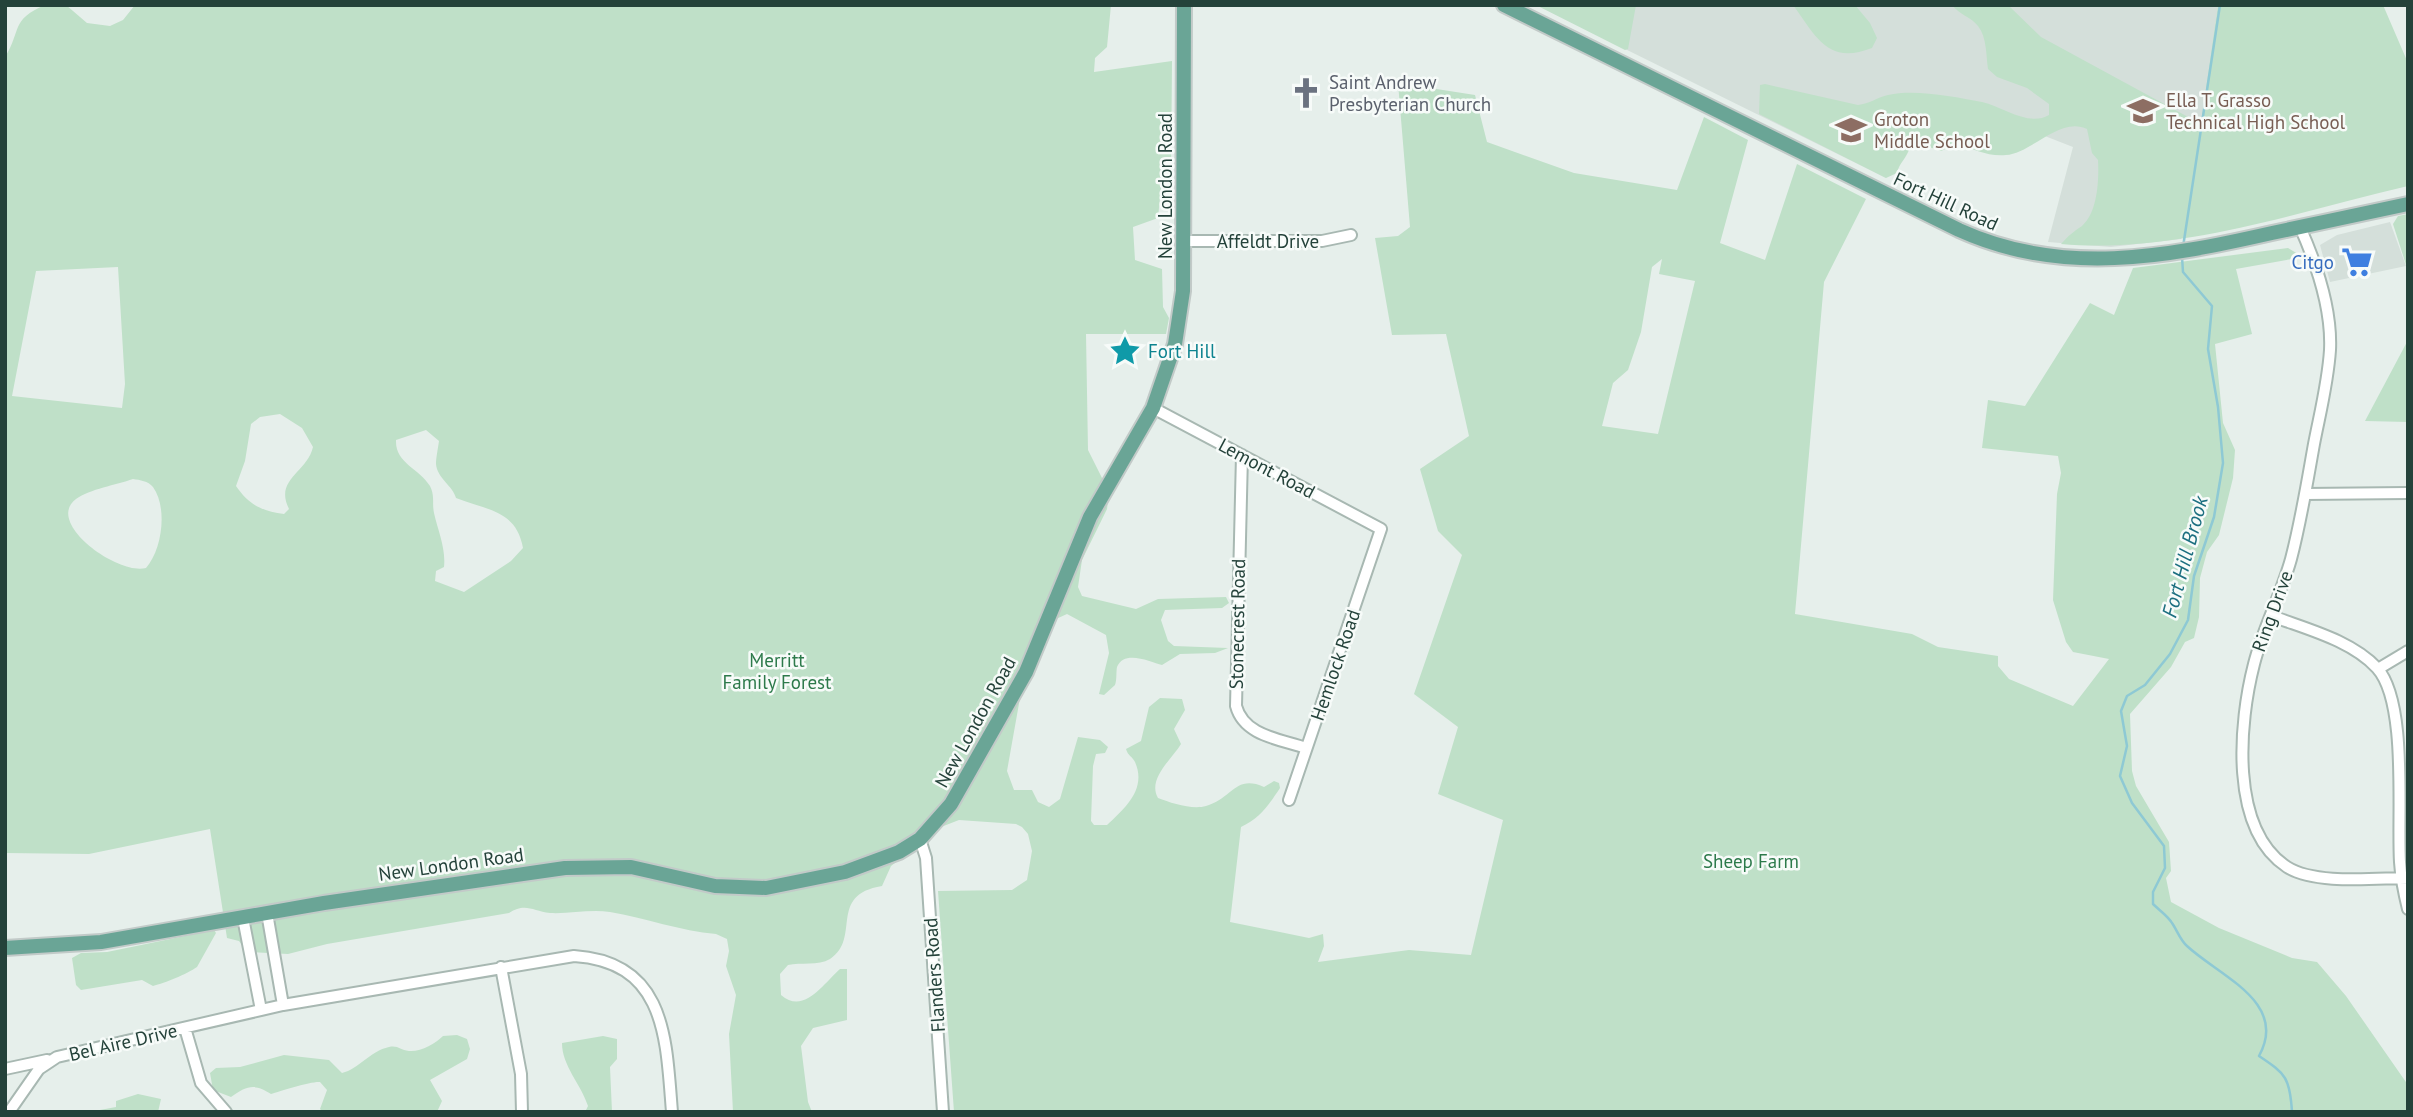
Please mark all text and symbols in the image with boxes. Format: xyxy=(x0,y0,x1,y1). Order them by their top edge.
place label: Saint Andrew Presbyterian Church xyxy=(1329,70,1491,116)
church icon: Saint Andrew Presbyterian Church xyxy=(1289,76,1323,110)
place label: Ella T. Grasso Technical High School xyxy=(2166,88,2346,134)
school or university icon: Ella T. Grasso Technical High School xyxy=(2126,94,2160,128)
place label: Groton Middle School xyxy=(1874,107,1990,153)
street label: New London Road xyxy=(1153,113,1177,259)
school or university icon: Groton Middle School xyxy=(1834,113,1868,147)
street label: Fort Hill Road xyxy=(1890,166,2002,236)
street label: Affeldt Drive xyxy=(1217,229,1319,253)
supermarket icon: Citgo xyxy=(2340,245,2374,279)
place label: Citgo xyxy=(2291,250,2334,274)
place icon: Fort Hill xyxy=(1108,334,1142,368)
place label: Fort Hill xyxy=(1148,339,1216,363)
street label: Lemont Road xyxy=(1215,432,1319,504)
water label: Fort Hill Brook xyxy=(2155,492,2214,621)
street label: Stonecrest Road xyxy=(1224,558,1250,690)
street label: Ring Drive xyxy=(2246,567,2298,655)
street label: Hemlock Road xyxy=(1305,606,1365,724)
park label: Merritt Family Forest xyxy=(722,648,832,694)
street label: New London Road xyxy=(929,652,1021,792)
street label: New London Road xyxy=(377,842,525,886)
park label: Sheep Farm xyxy=(1703,849,1799,873)
street label: Flanders Road xyxy=(918,917,950,1033)
street label: Bel Aire Drive xyxy=(66,1018,180,1066)

